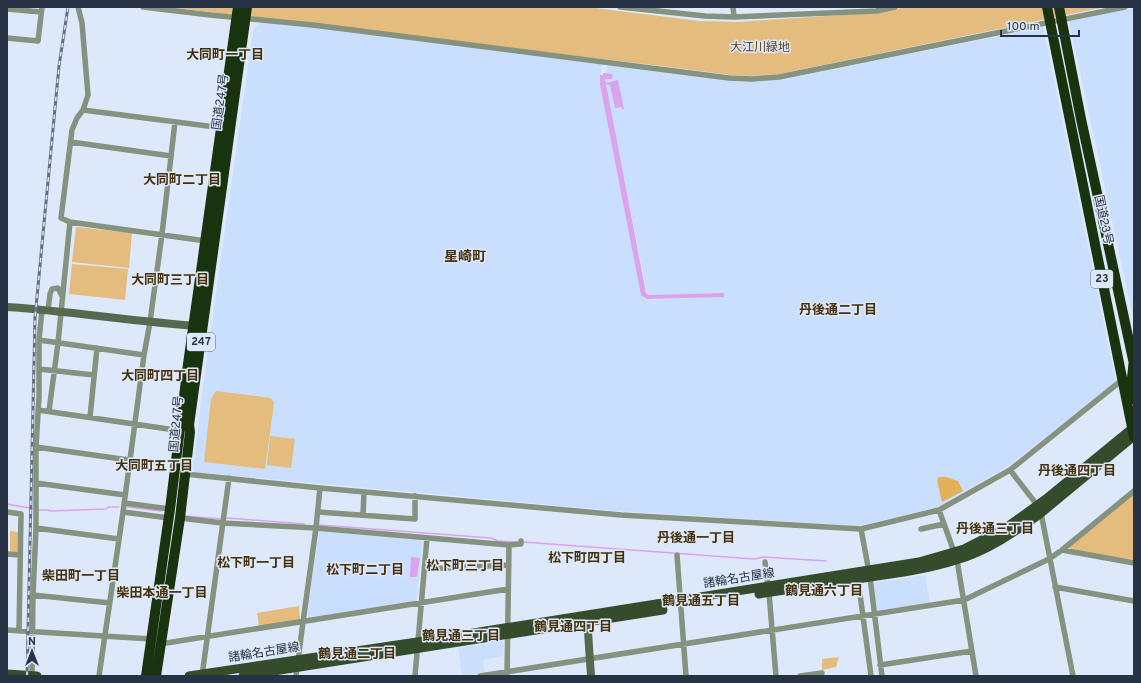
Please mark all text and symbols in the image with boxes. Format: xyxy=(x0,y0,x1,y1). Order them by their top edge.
scale bar xyxy=(1001,12,1079,38)
text: 100 m xyxy=(1007,19,1040,35)
park label: 大江川緑地 xyxy=(730,40,790,56)
district label: 大同町一丁目 xyxy=(186,48,264,64)
street label: 国道247号 xyxy=(209,73,233,131)
district label: 大同町二丁目 xyxy=(143,173,221,189)
street label: 国道23号 xyxy=(1090,194,1116,246)
district label: 星崎町 xyxy=(444,249,486,266)
road number: 23 xyxy=(1091,270,1113,288)
district label: 大同町三丁目 xyxy=(131,273,209,289)
district label: 丹後通二丁目 xyxy=(799,302,877,319)
road number: 247 xyxy=(187,333,215,351)
district label: 大同町四丁目 xyxy=(121,369,199,385)
street label: 国道247号 xyxy=(167,395,187,453)
district label: 大同町五丁目 xyxy=(115,459,193,475)
district label: 丹後通四丁目 xyxy=(1038,463,1116,480)
district label: 丹後通三丁目 xyxy=(956,521,1034,538)
district label: 丹後通一丁目 xyxy=(657,530,735,547)
district label: 松下町四丁目 xyxy=(548,551,626,567)
district label: 松下町一丁目 xyxy=(217,556,295,572)
district label: 松下町三丁目 xyxy=(426,559,504,575)
district label: 松下町二丁目 xyxy=(326,563,404,579)
street label: 諸輪名古屋線 xyxy=(702,565,776,593)
district label: 柴田町一丁目 xyxy=(42,569,120,585)
district label: 鶴見通六丁目 xyxy=(785,583,863,600)
district label: 柴田本通一丁目 xyxy=(116,585,208,602)
district label: 鶴見通五丁目 xyxy=(662,593,740,610)
district label: 鶴見通四丁目 xyxy=(534,619,612,636)
district label: 鶴見通三丁目 xyxy=(422,628,500,645)
north arrow xyxy=(12,631,52,671)
text: N xyxy=(28,635,36,649)
street label: 諸輪名古屋線 xyxy=(227,639,301,667)
district label: 鶴見通二丁目 xyxy=(318,646,396,663)

